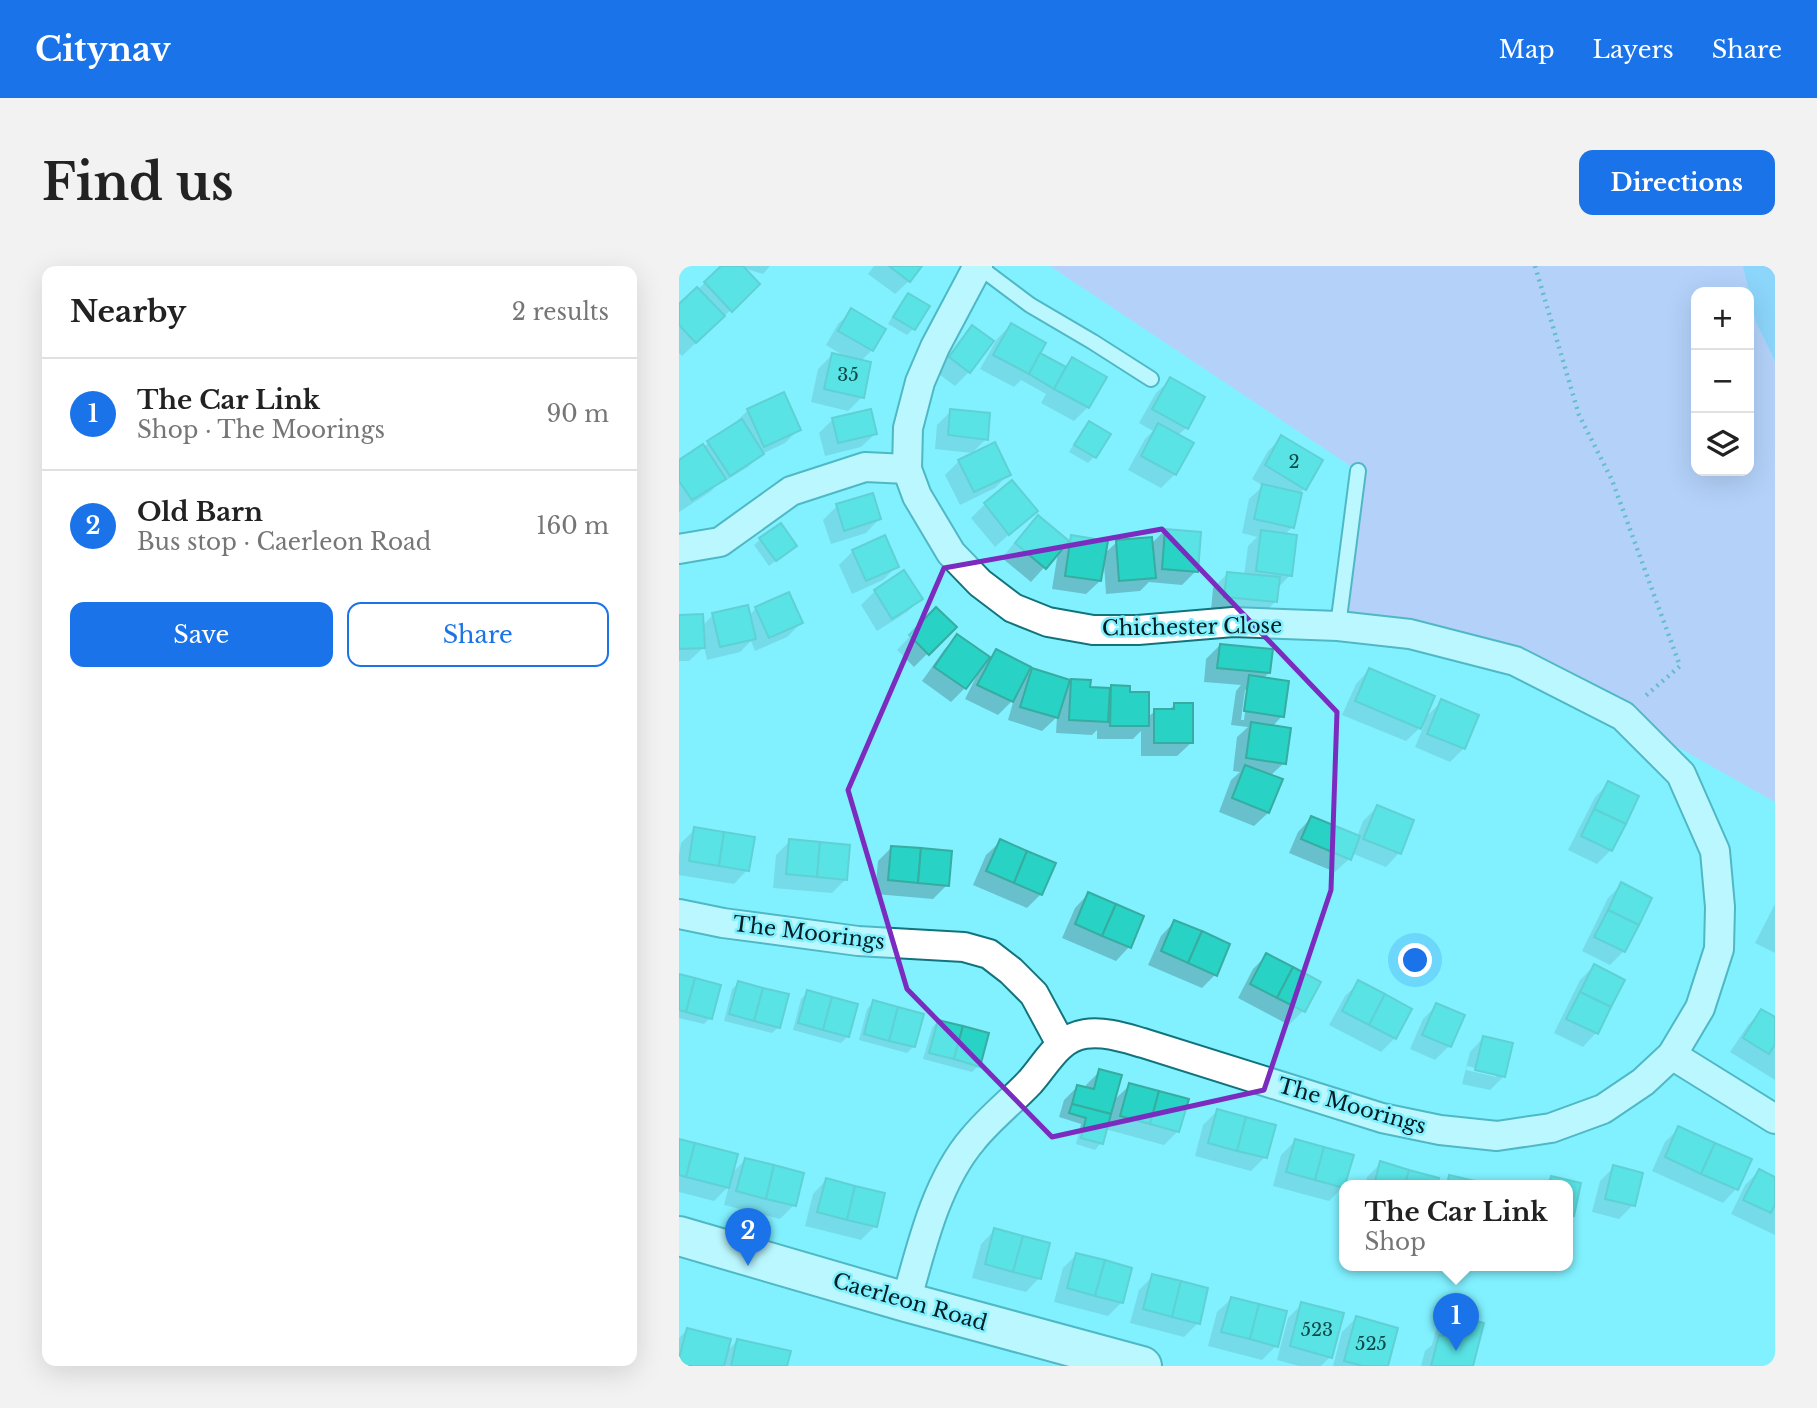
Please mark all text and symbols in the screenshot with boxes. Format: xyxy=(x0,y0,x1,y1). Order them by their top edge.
text: Citynav xyxy=(35,29,171,70)
text: Map xyxy=(1499,35,1555,64)
text: Layers xyxy=(1593,35,1674,64)
text: Share xyxy=(1712,35,1782,64)
button: Directions xyxy=(1579,150,1775,215)
text: Find us xyxy=(42,152,234,213)
map controls xyxy=(1691,287,1754,476)
button: + xyxy=(1691,287,1754,350)
text: Nearby xyxy=(70,293,186,330)
text: 2 results xyxy=(512,298,609,326)
button: − xyxy=(1691,350,1754,413)
house number: 35 xyxy=(837,364,859,386)
text: The Car Link xyxy=(137,384,320,416)
text: 1 xyxy=(88,400,98,428)
text: 90 m xyxy=(547,400,609,428)
button: layers xyxy=(1691,413,1754,476)
text: Shop · The Moorings xyxy=(137,416,385,444)
house number: 2 xyxy=(1288,451,1300,473)
text: Old Barn xyxy=(137,496,263,528)
text: 2 xyxy=(86,512,100,540)
text: 160 m xyxy=(536,512,609,540)
text: Bus stop · Caerleon Road xyxy=(137,528,431,556)
button: Save xyxy=(70,602,333,667)
button: Share xyxy=(347,602,609,667)
street label: Chichester Close xyxy=(1102,612,1282,642)
street label: The Moorings xyxy=(732,911,886,955)
your location xyxy=(1398,943,1432,977)
street label: The Moorings xyxy=(1275,1072,1429,1140)
popup xyxy=(1339,1180,1573,1271)
text: The Car Link xyxy=(1364,1196,1548,1228)
pin: 2 xyxy=(725,1208,771,1266)
text: Shop xyxy=(1364,1228,1426,1256)
street label: Caerleon Road xyxy=(830,1268,990,1336)
pin: 1 xyxy=(1433,1293,1479,1351)
house number: 523 xyxy=(1301,1319,1333,1341)
house number: 525 xyxy=(1355,1333,1387,1355)

